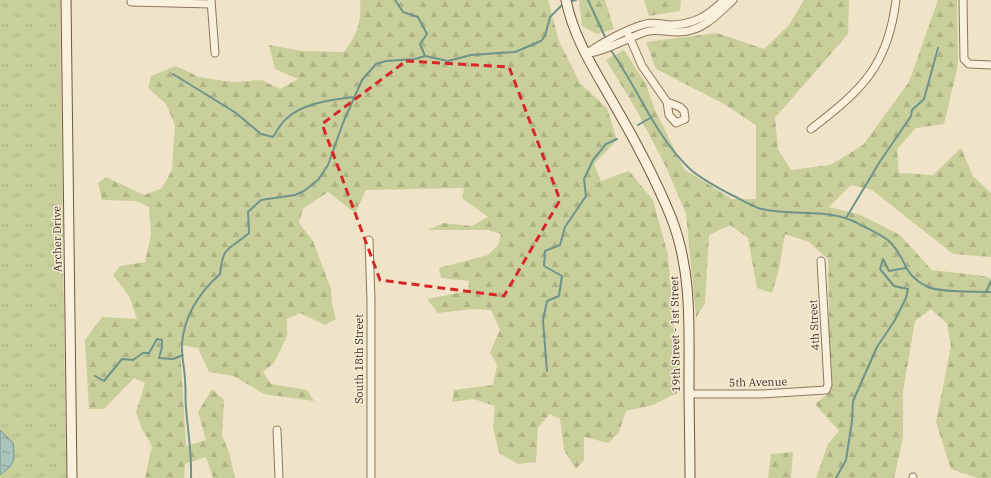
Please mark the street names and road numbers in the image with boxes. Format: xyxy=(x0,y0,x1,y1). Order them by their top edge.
street label: Archer Drive xyxy=(49,206,65,272)
street label: 19th Street - 1st Street xyxy=(667,276,683,392)
street label: 4th Street xyxy=(806,299,822,351)
street label: South 18th Street xyxy=(352,314,366,404)
street label: 5th Avenue xyxy=(729,374,787,390)

